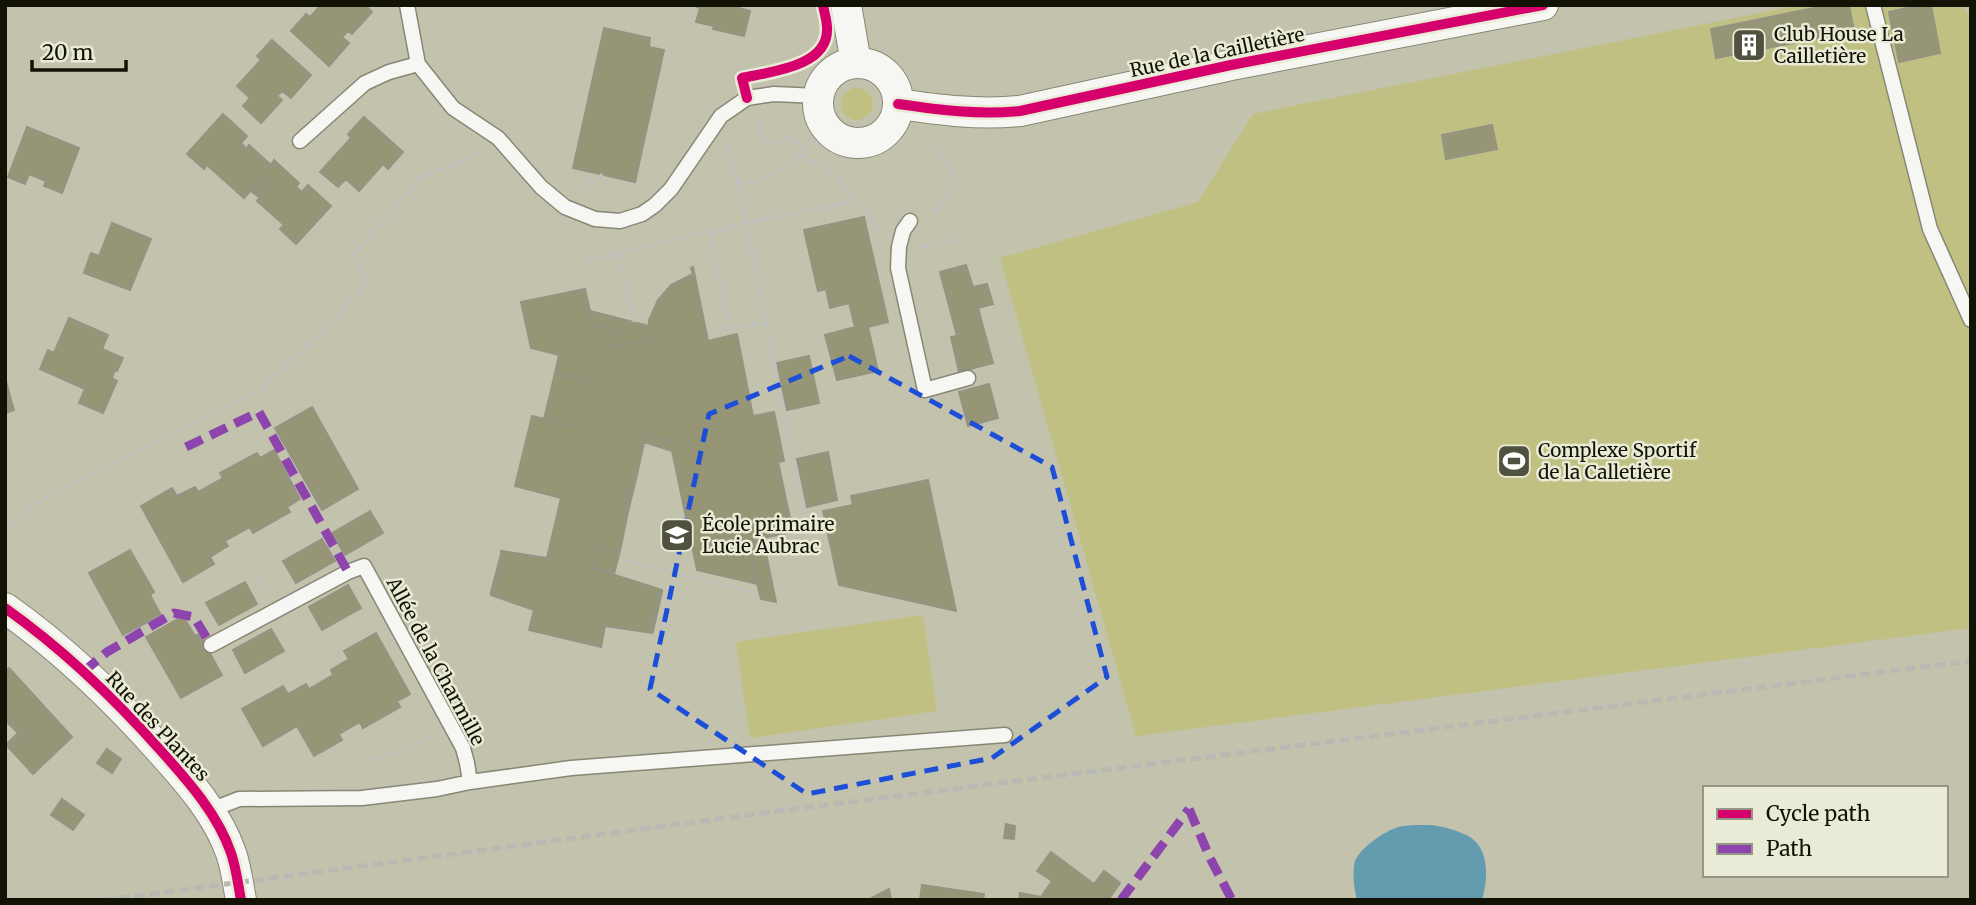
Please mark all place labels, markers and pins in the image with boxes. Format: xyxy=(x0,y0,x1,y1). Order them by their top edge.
place label: Club House La Cailletière xyxy=(1774,22,1904,68)
building icon: Club House La Cailletière xyxy=(1730,26,1768,64)
place label: Complexe Sportif de la Calletière xyxy=(1538,438,1697,484)
sports icon: Complexe Sportif de la Calletière xyxy=(1495,442,1533,480)
place label: École primaire Lucie Aubrac xyxy=(702,512,835,558)
school or university icon: École primaire Lucie Aubrac xyxy=(658,516,696,554)

